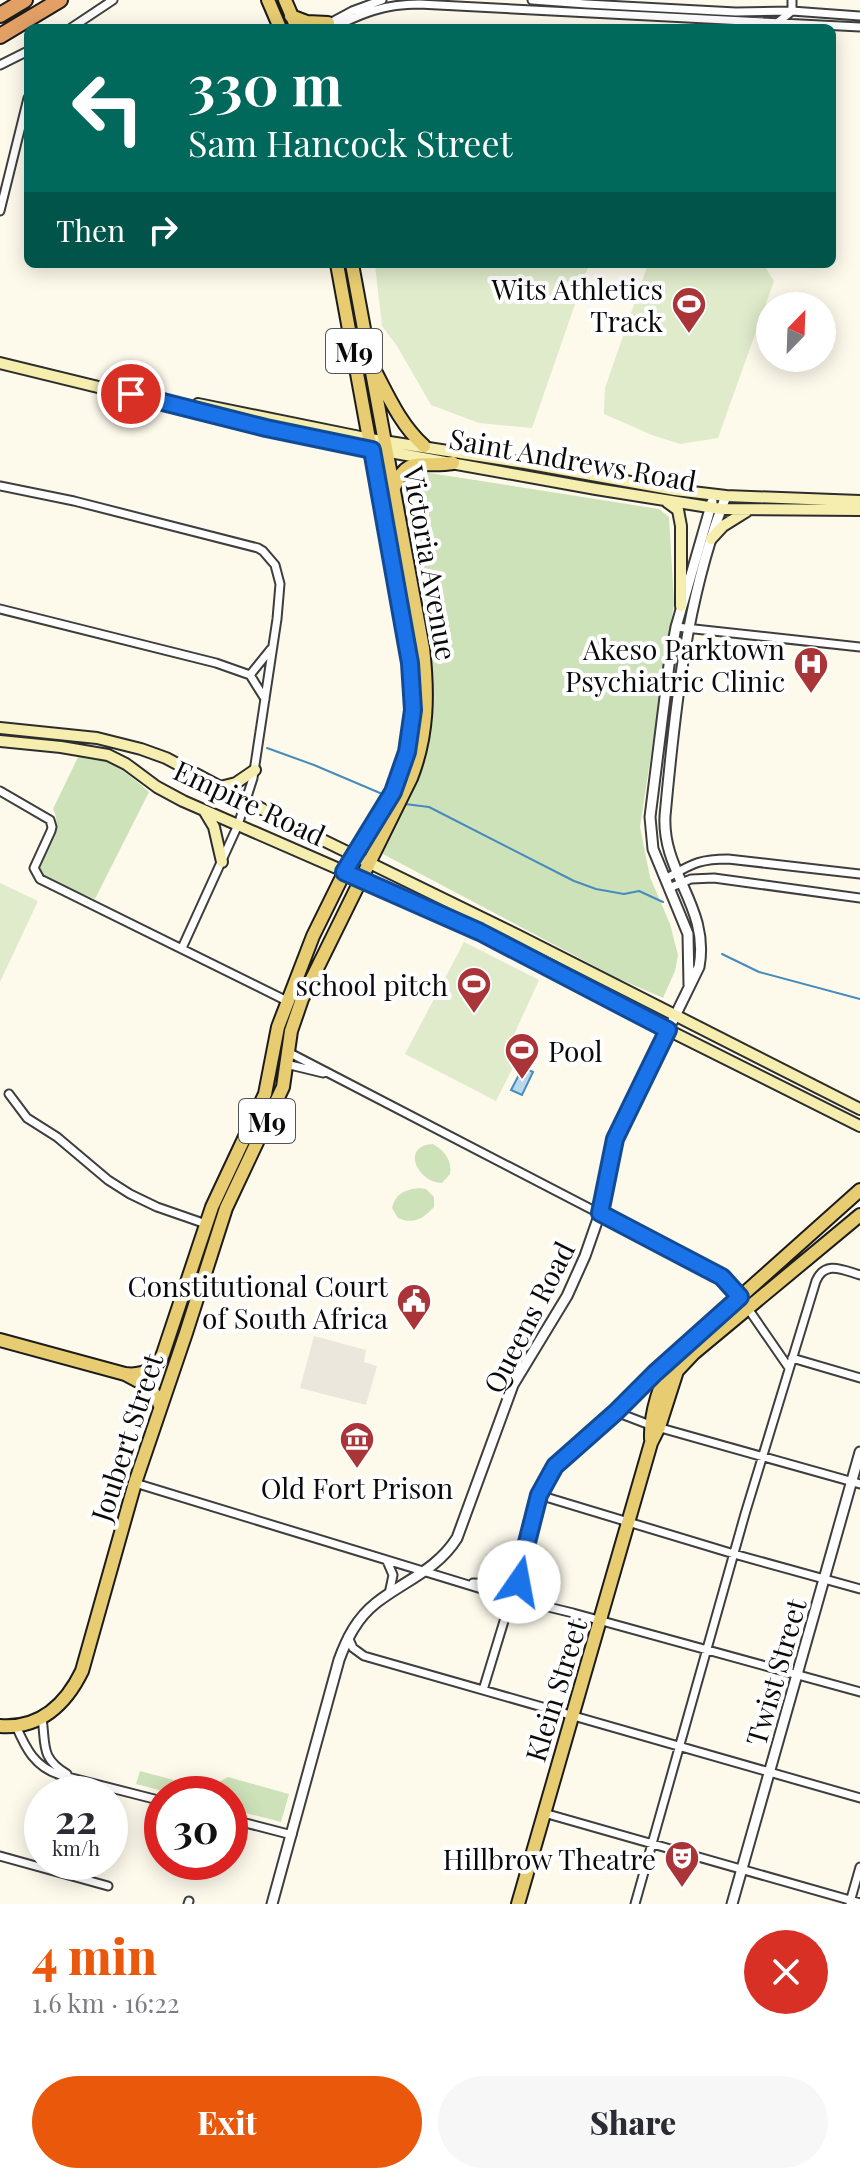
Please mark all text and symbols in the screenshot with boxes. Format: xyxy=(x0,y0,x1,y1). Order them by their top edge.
text: 330 m xyxy=(188,46,343,121)
icon: left xyxy=(56,56,160,160)
text: Sam Hancock Street xyxy=(188,118,513,166)
icon: right xyxy=(141,208,185,252)
text: Then xyxy=(56,210,125,250)
place label: Wits Athletics Track xyxy=(491,270,664,339)
sports icon: Wits Athletics Track xyxy=(670,285,708,335)
north arrow xyxy=(756,292,836,372)
map controls xyxy=(756,292,836,372)
road number: M9 xyxy=(326,329,382,373)
pin xyxy=(97,360,165,428)
icon: arrive xyxy=(109,372,153,416)
street label: Saint Andrews Road xyxy=(446,419,700,499)
street label: Victoria Avenue xyxy=(396,462,466,663)
place label: Akeso Parktown Psychiatric Clinic xyxy=(565,630,785,699)
hospital icon: Akeso Parktown Psychiatric Clinic xyxy=(792,645,830,695)
street label: Empire Road xyxy=(168,751,332,853)
sports icon: school pitch xyxy=(455,965,493,1015)
place label: school pitch xyxy=(296,966,449,1003)
sports icon: Pool xyxy=(503,1031,541,1081)
place label: Pool xyxy=(548,1032,603,1069)
road number: M9 xyxy=(239,1099,295,1143)
street label: Queens Road xyxy=(474,1235,582,1399)
place label: Constitutional Court of South Africa xyxy=(128,1267,389,1336)
public building icon: Constitutional Court of South Africa xyxy=(395,1282,433,1332)
street label: Joubert Street xyxy=(81,1347,171,1527)
museum icon: Old Fort Prison xyxy=(338,1420,376,1470)
place label: Old Fort Prison xyxy=(261,1469,454,1506)
position arrow xyxy=(477,1540,561,1624)
street label: Twist Street xyxy=(736,1593,814,1750)
street label: Klein Street xyxy=(516,1613,595,1766)
speed limit sign: 30 xyxy=(144,1776,248,1880)
text: 22 xyxy=(55,1791,97,1844)
text: km/h xyxy=(52,1834,100,1861)
theatre icon: Hillbrow Theatre xyxy=(663,1839,701,1889)
place label: Hillbrow Theatre xyxy=(443,1840,656,1877)
text: 4 min xyxy=(32,1923,157,1987)
button: close xyxy=(744,1930,828,2014)
text: 1.6 km · 16:22 xyxy=(32,1985,179,2020)
button: Exit xyxy=(32,2076,422,2168)
button: Share xyxy=(438,2076,828,2168)

